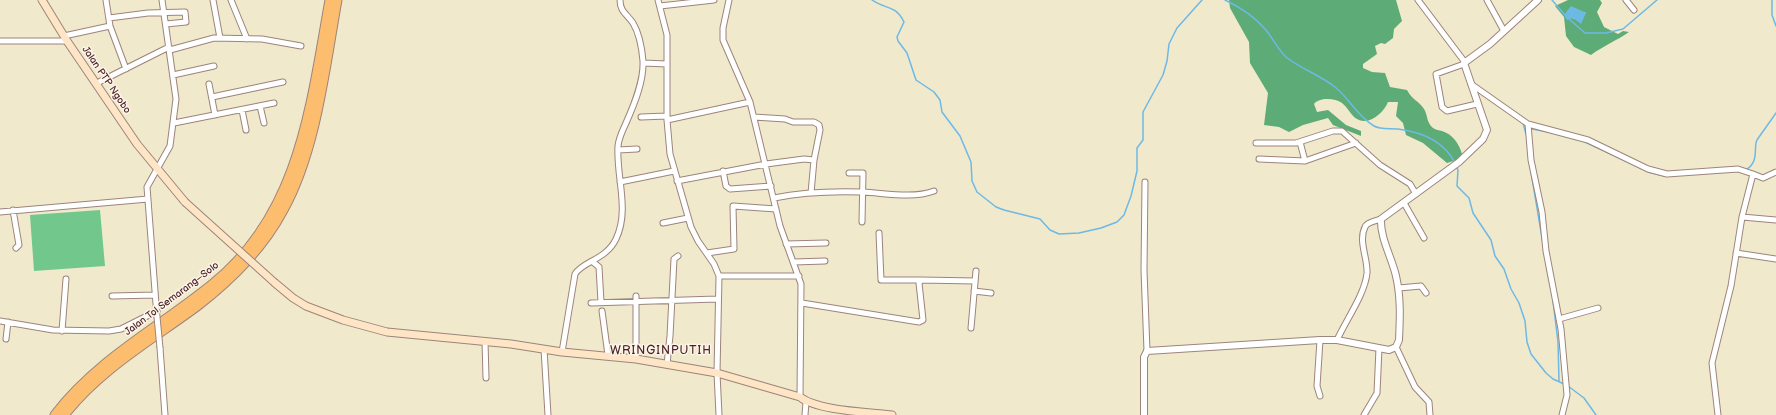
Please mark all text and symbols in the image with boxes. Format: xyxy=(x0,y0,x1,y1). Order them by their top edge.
street label: Jalan PTP Ngobo xyxy=(79,44,133,116)
street label: Jalan Tol Semarang–Solo xyxy=(122,260,222,338)
district label: WRINGINPUTIH xyxy=(610,344,712,358)

